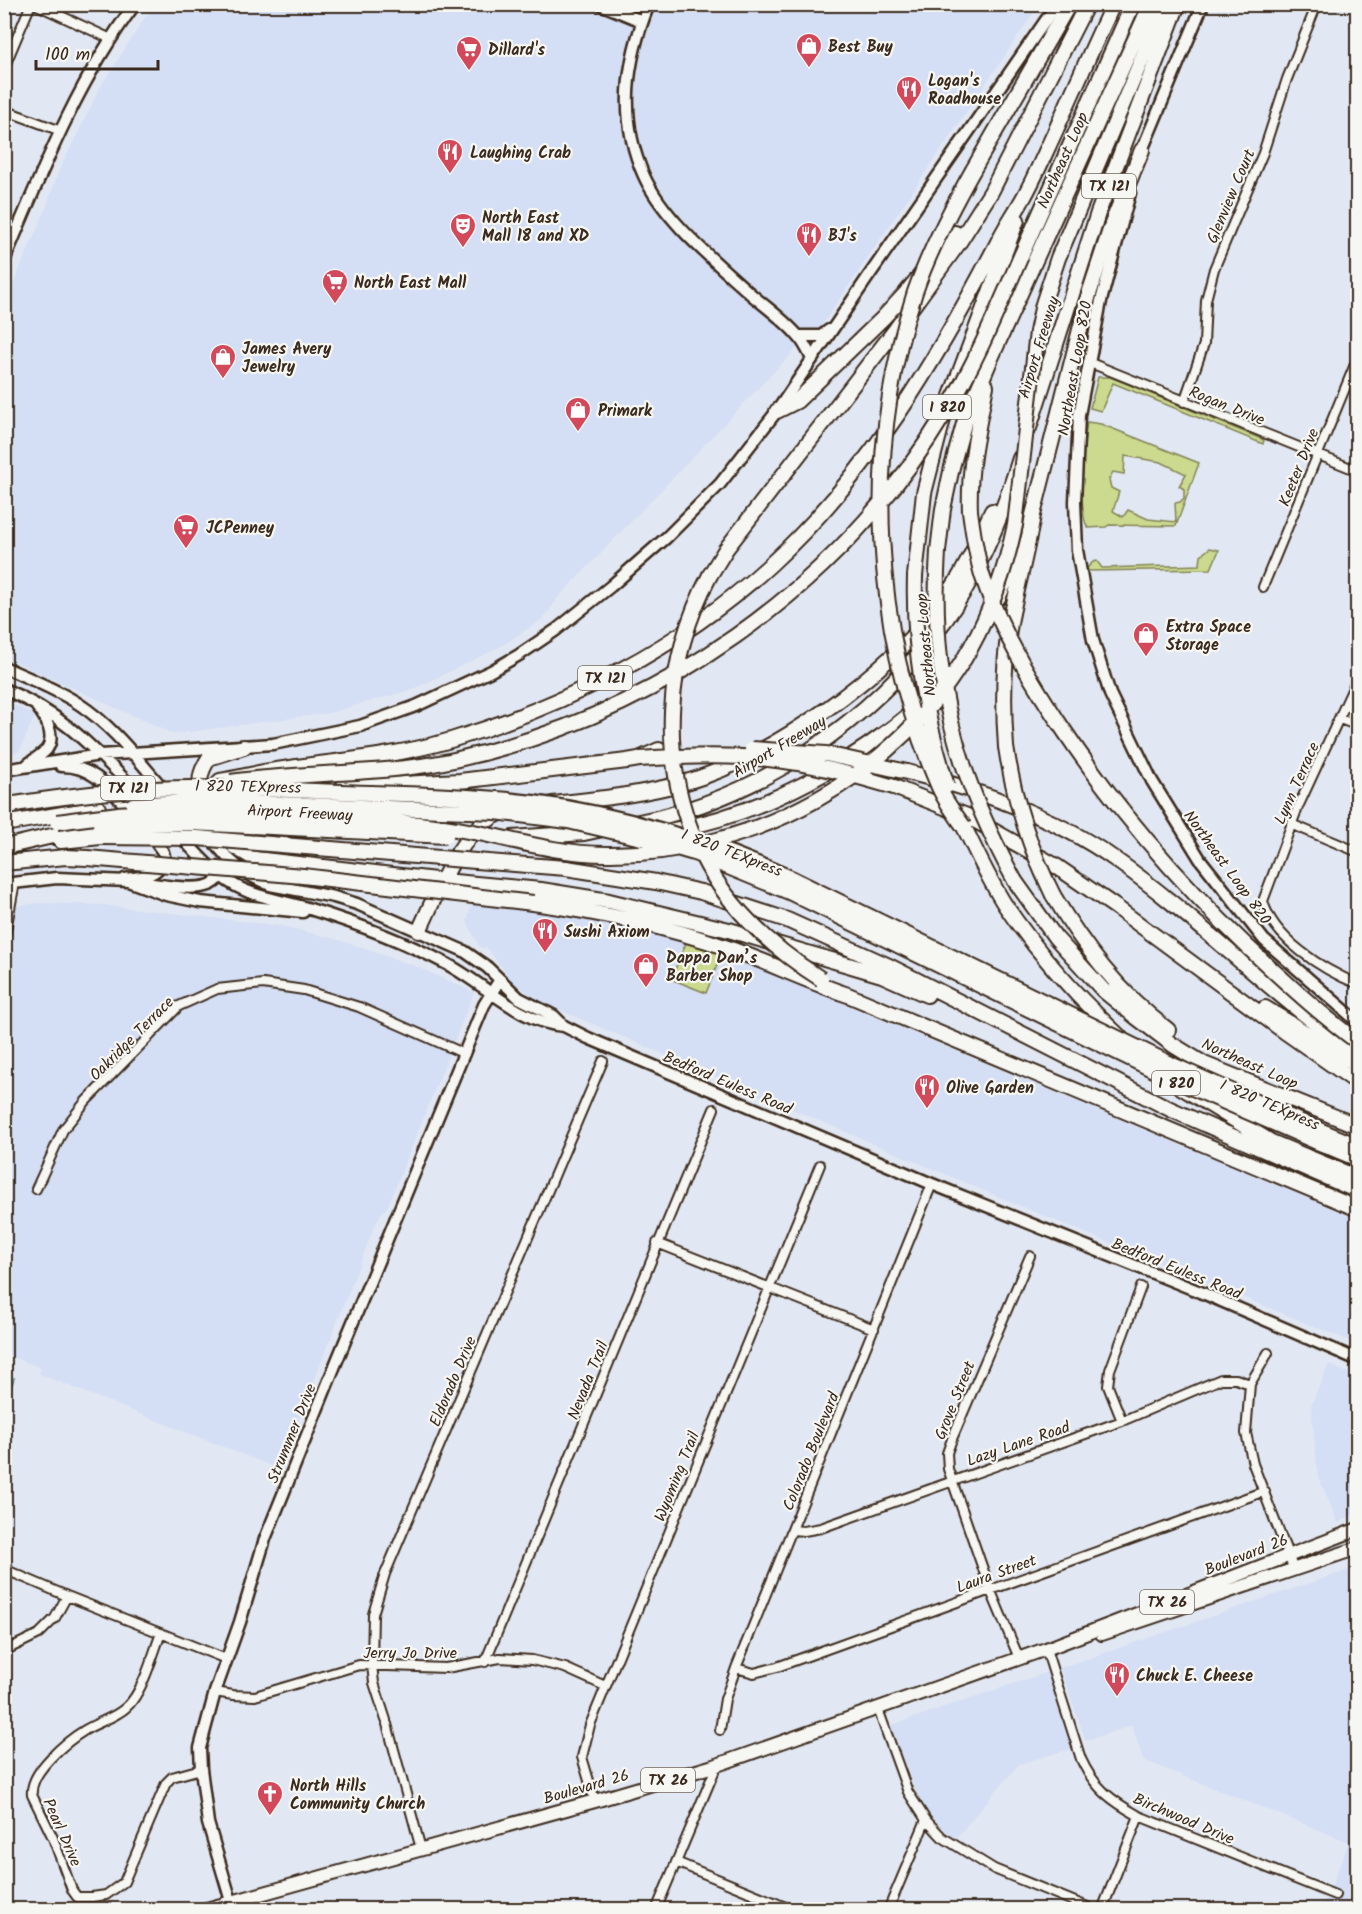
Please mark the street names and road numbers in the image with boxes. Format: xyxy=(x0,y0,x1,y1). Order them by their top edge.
street label: Northeast Loop xyxy=(1031,108,1096,213)
street label: Glenview Court xyxy=(1200,145,1263,248)
road number: TX 121 xyxy=(1082,174,1136,198)
street label: Airport Freeway xyxy=(1012,293,1067,402)
street label: Northeast Loop 820 xyxy=(1051,299,1100,438)
street label: Rogan Drive xyxy=(1185,380,1268,433)
road number: I 820 xyxy=(923,395,971,419)
street label: Keeter Drive xyxy=(1272,425,1326,510)
street label: Northeast Loop xyxy=(910,592,943,697)
road number: TX 121 xyxy=(578,666,632,690)
street label: Airport Freeway xyxy=(728,709,832,785)
street label: Lynn Terrace xyxy=(1268,738,1327,829)
street label: I 820 TEXpress xyxy=(195,774,302,801)
road number: TX 121 xyxy=(101,776,155,800)
street label: Airport Freeway xyxy=(247,798,354,829)
street label: Northeast Loop 820 xyxy=(1177,805,1277,930)
street label: I 820 TEXpress xyxy=(677,823,786,884)
street label: Oakridge Terrace xyxy=(84,991,180,1087)
street label: Northeast Loop xyxy=(1197,1032,1302,1097)
street label: Bedford Euless Road xyxy=(659,1045,797,1122)
road number: I 820 xyxy=(1152,1071,1200,1095)
street label: I 820 TEXpress xyxy=(1216,1073,1323,1138)
street label: Bedford Euless Road xyxy=(1107,1232,1246,1307)
street label: Eldorado Drive xyxy=(423,1332,484,1431)
street label: Nevada Trail xyxy=(561,1337,616,1424)
street label: Grove Street xyxy=(928,1357,983,1444)
street label: Strummer Drive xyxy=(261,1380,324,1487)
street label: Colorado Boulevard xyxy=(776,1387,847,1515)
street label: Lazy Lane Road xyxy=(964,1415,1074,1474)
street label: Wyoming Trail xyxy=(648,1428,707,1525)
street label: Boulevard 26 xyxy=(1201,1528,1292,1583)
street label: Laura Street xyxy=(953,1548,1041,1600)
road number: TX 26 xyxy=(1140,1590,1194,1614)
street label: Jerry Jo Drive xyxy=(363,1641,457,1666)
street label: Boulevard 26 xyxy=(540,1763,632,1812)
road number: TX 26 xyxy=(641,1768,695,1792)
street label: Birchwood Drive xyxy=(1129,1787,1238,1852)
street label: Pearl Drive xyxy=(35,1794,88,1871)

